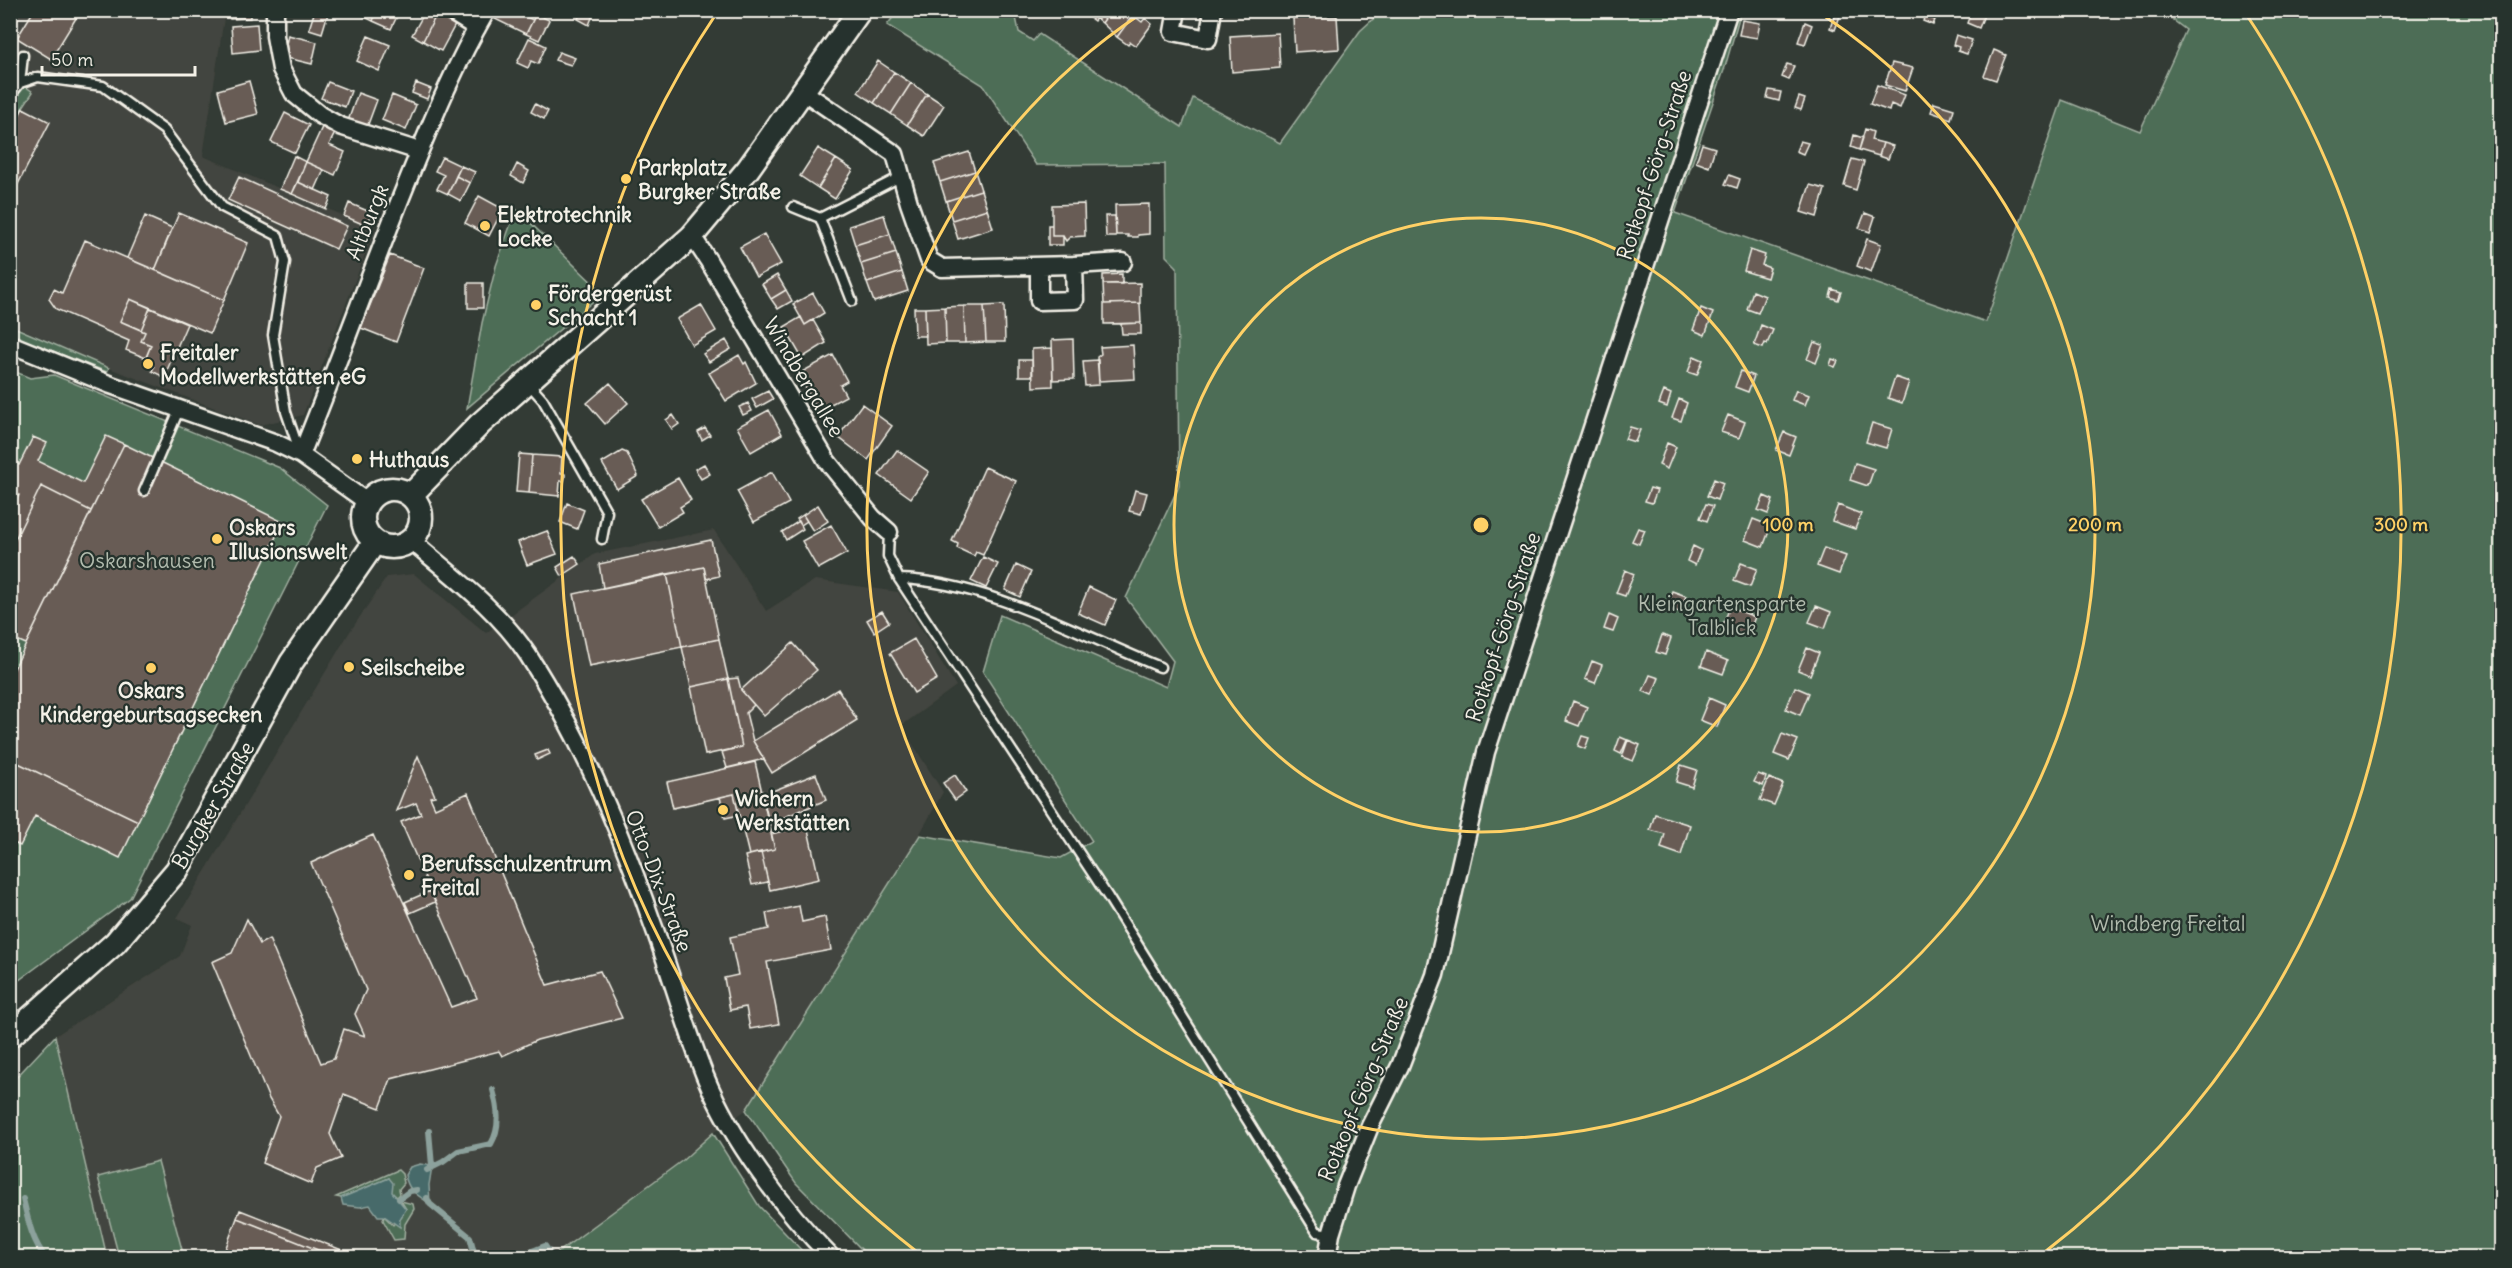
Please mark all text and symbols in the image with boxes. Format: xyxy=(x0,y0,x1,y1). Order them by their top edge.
scale bar xyxy=(42,39,195,77)
text: 50 m xyxy=(51,48,93,71)
street label: Rotkopf-Görg-Straße xyxy=(1611,67,1697,263)
place label: Parkplatz Burgker Straße xyxy=(638,154,781,205)
marker: Parkplatz Burgker Straße xyxy=(619,172,633,186)
street label: Altburgk xyxy=(340,180,394,264)
place label: Elektrotechnik Locke xyxy=(497,201,632,252)
marker: Elektrotechnik Locke xyxy=(478,219,492,233)
place label: Fördergerüst Schacht 1 xyxy=(548,280,672,331)
marker: Fördergerüst Schacht 1 xyxy=(529,298,543,312)
street label: Windbergallee xyxy=(758,312,850,442)
place label: Freitaler Modellwerkstätten eG xyxy=(160,339,366,390)
marker: Freitaler Modellwerkstätten eG xyxy=(141,357,155,371)
place label: Huthaus xyxy=(369,446,450,473)
marker: Huthaus xyxy=(350,452,364,466)
text: 100 m xyxy=(1763,513,1814,536)
text: 200 m xyxy=(2068,513,2122,536)
text: 300 m xyxy=(2374,513,2428,536)
place label: Oskars Illusionswelt xyxy=(229,514,348,565)
centre of rings xyxy=(1471,515,1491,535)
street label: Rotkopf-Görg-Straße xyxy=(1460,529,1546,725)
marker: Oskars Illusionswelt xyxy=(210,532,224,546)
park label: Oskarshausen xyxy=(79,547,215,574)
park label: Kleingartensparte Talblick xyxy=(1638,590,1806,641)
place label: Seilscheibe xyxy=(361,654,465,681)
marker: Seilscheibe xyxy=(342,660,356,674)
marker: Oskars Kindergeburtsagsecken xyxy=(144,661,158,675)
place label: Oskars Kindergeburtsagsecken xyxy=(39,677,263,728)
street label: Burgker Straße xyxy=(166,736,260,874)
place label: Wichern Werkstätten xyxy=(735,785,850,836)
marker: Wichern Werkstätten xyxy=(716,803,730,817)
street label: Otto-Dix-Straße xyxy=(619,806,699,956)
place label: Berufsschulzentrum Freital xyxy=(421,850,612,901)
marker: Berufsschulzentrum Freital xyxy=(402,868,416,882)
park label: Windberg Freital xyxy=(2090,910,2246,937)
street label: Rotkopf-Görg-Straße xyxy=(1312,993,1414,1185)

